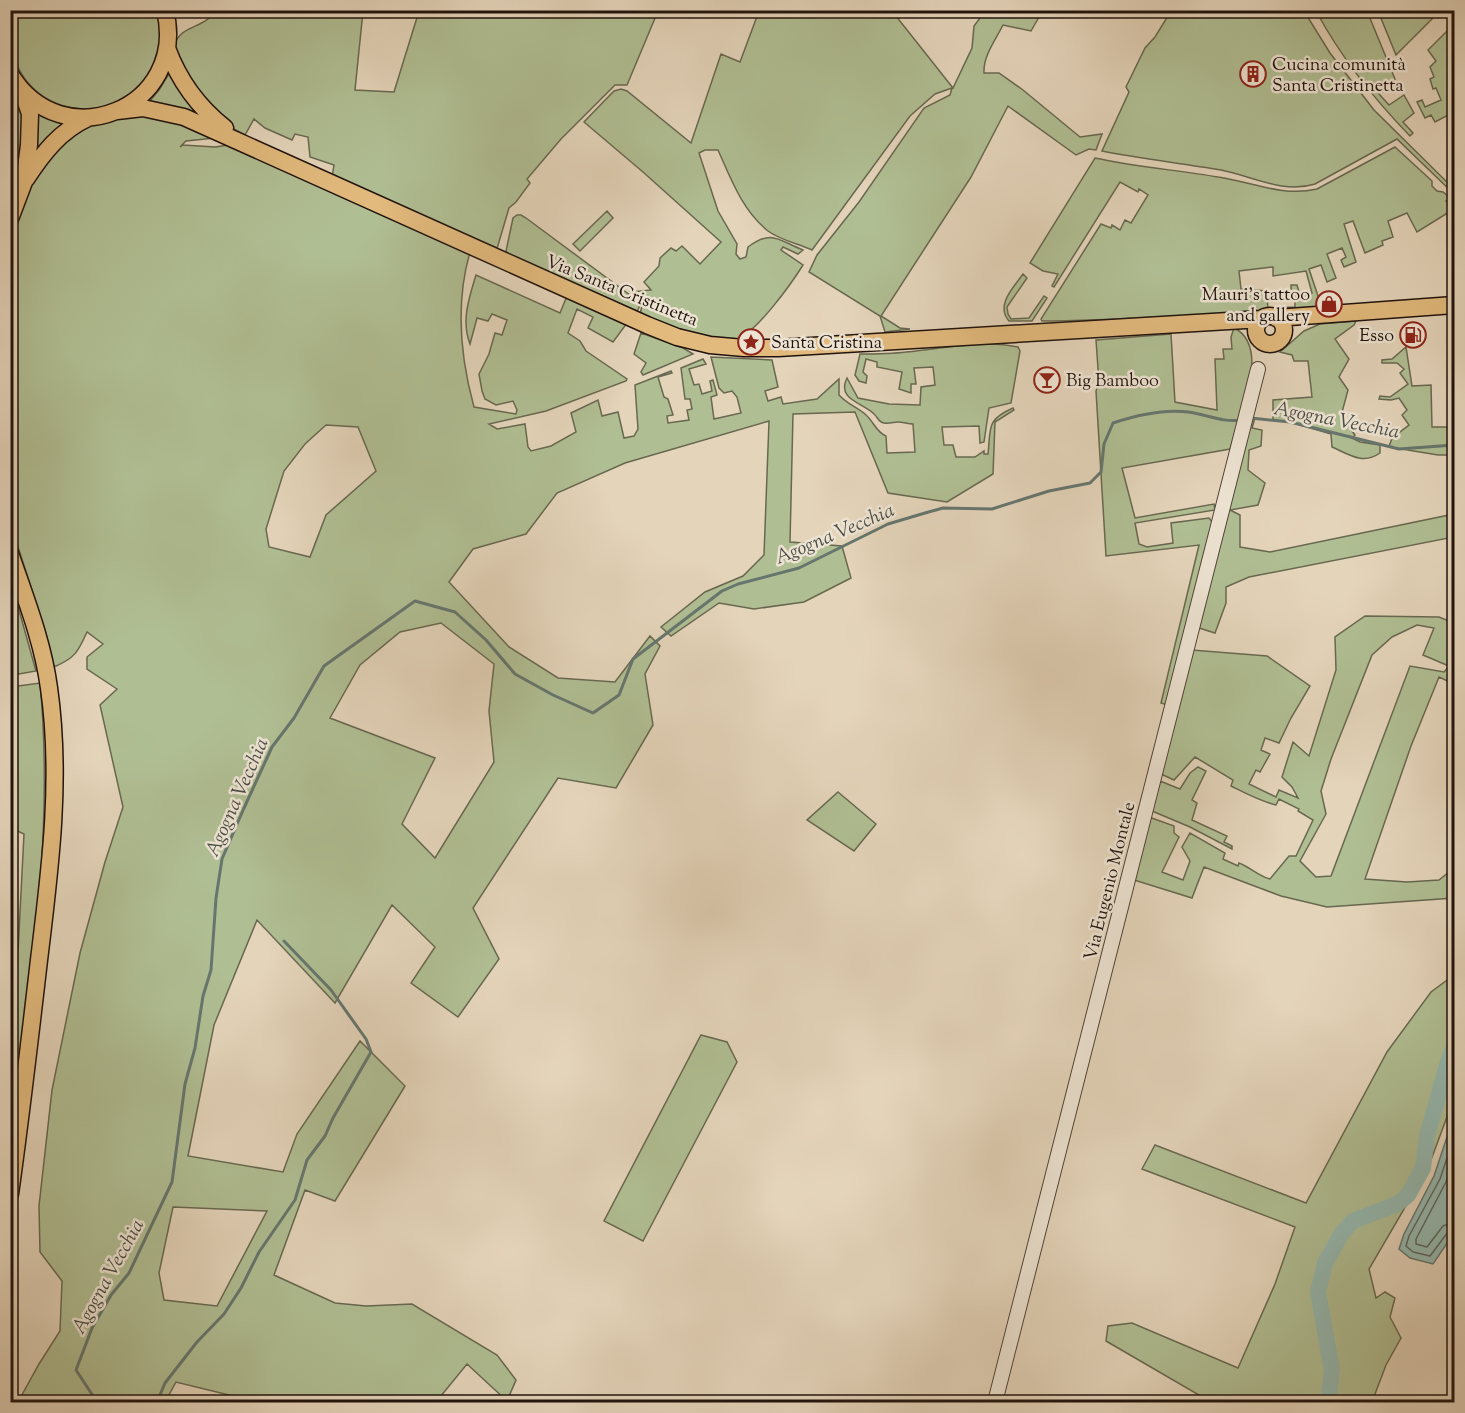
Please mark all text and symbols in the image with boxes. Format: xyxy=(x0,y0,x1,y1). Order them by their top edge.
place label: Cucina comunità Santa Cristinetta xyxy=(1272,53,1406,100)
building icon: Cucina comunità Santa Cristinetta xyxy=(1238,59,1268,89)
street label: Via Santa Cristinetta xyxy=(541,249,701,334)
place label: Mauri's tattoo and gallery xyxy=(1202,283,1310,330)
shop icon: Mauri's tattoo and gallery xyxy=(1314,289,1344,319)
fuel station icon: Esso xyxy=(1398,320,1428,350)
place label: Esso xyxy=(1359,324,1394,350)
place icon: Santa Cristina xyxy=(736,327,766,357)
place label: Santa Cristina xyxy=(771,331,882,357)
bar icon: Big Bamboo xyxy=(1032,365,1062,395)
place label: Big Bamboo xyxy=(1066,369,1159,395)
water label: Agogna Vecchia xyxy=(1271,395,1402,448)
water label: Agogna Vecchia xyxy=(771,497,899,574)
water label: Agogna Vecchia xyxy=(199,734,277,862)
street label: Via Eugenio Montale xyxy=(1079,799,1143,964)
water label: Agogna Vecchia xyxy=(66,1214,153,1340)

